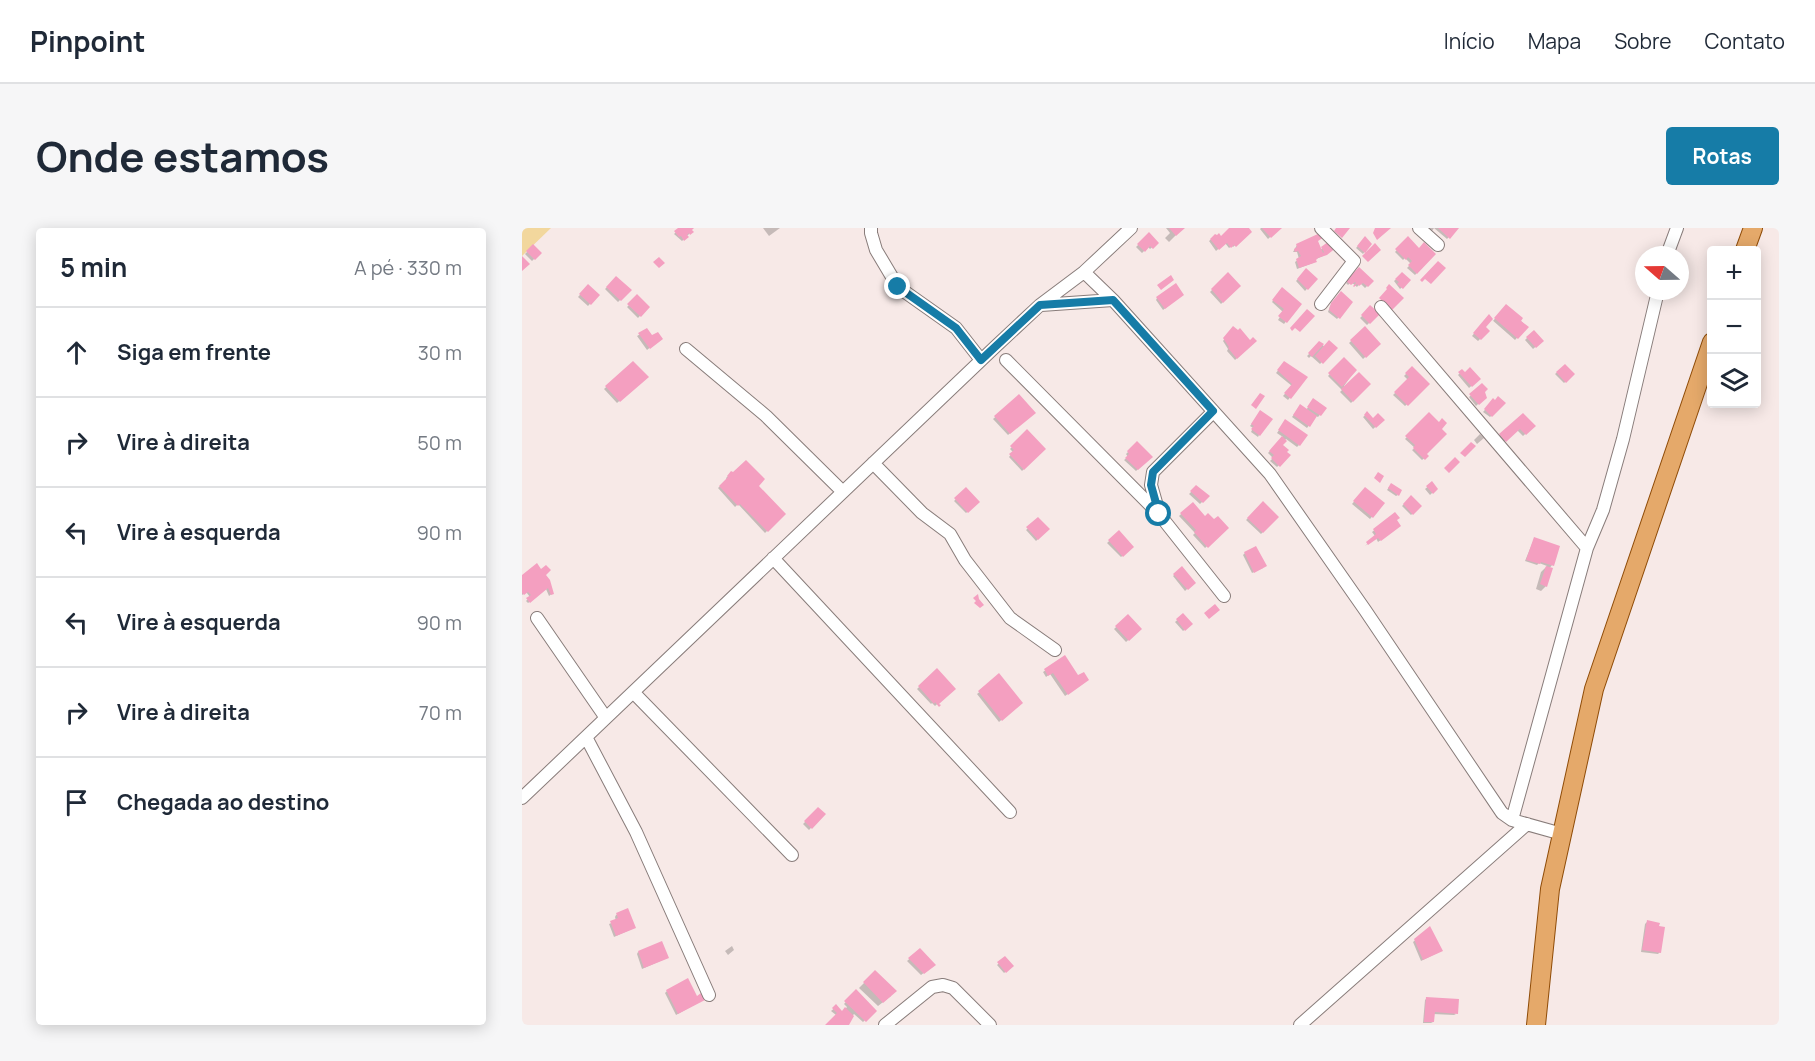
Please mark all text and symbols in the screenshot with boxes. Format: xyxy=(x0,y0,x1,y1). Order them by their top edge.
text: Pinpoint xyxy=(30,22,145,60)
text: Início xyxy=(1444,27,1495,55)
text: Mapa xyxy=(1528,27,1581,55)
text: Sobre xyxy=(1614,27,1672,55)
text: Contato xyxy=(1705,27,1785,55)
text: Onde estamos xyxy=(36,127,329,185)
button: Rotas xyxy=(1666,127,1779,185)
north arrow xyxy=(1635,246,1689,300)
map controls xyxy=(1707,246,1761,408)
button: + xyxy=(1707,246,1761,300)
text: 5 min xyxy=(60,249,127,285)
text: A pé · 330 m xyxy=(354,254,462,281)
route end xyxy=(884,273,910,299)
button: − xyxy=(1707,300,1761,354)
icon: ahead xyxy=(60,336,93,369)
text: Siga em frente xyxy=(117,337,271,367)
text: 30 m xyxy=(418,339,462,366)
button: layers xyxy=(1707,354,1761,408)
icon: right xyxy=(60,426,93,459)
text: Vire à direita xyxy=(117,427,250,457)
text: 50 m xyxy=(417,429,462,456)
route start xyxy=(1145,500,1171,526)
icon: left xyxy=(60,516,93,549)
text: Vire à esquerda xyxy=(117,517,281,547)
text: 90 m xyxy=(416,519,462,546)
icon: left xyxy=(60,606,93,639)
text: Vire à esquerda xyxy=(117,607,281,637)
text: 90 m xyxy=(416,609,462,636)
icon: right xyxy=(60,696,93,729)
text: Vire à direita xyxy=(117,697,250,727)
text: 70 m xyxy=(419,699,462,726)
icon: arrive xyxy=(60,786,93,819)
text: Chegada ao destino xyxy=(117,787,329,817)

